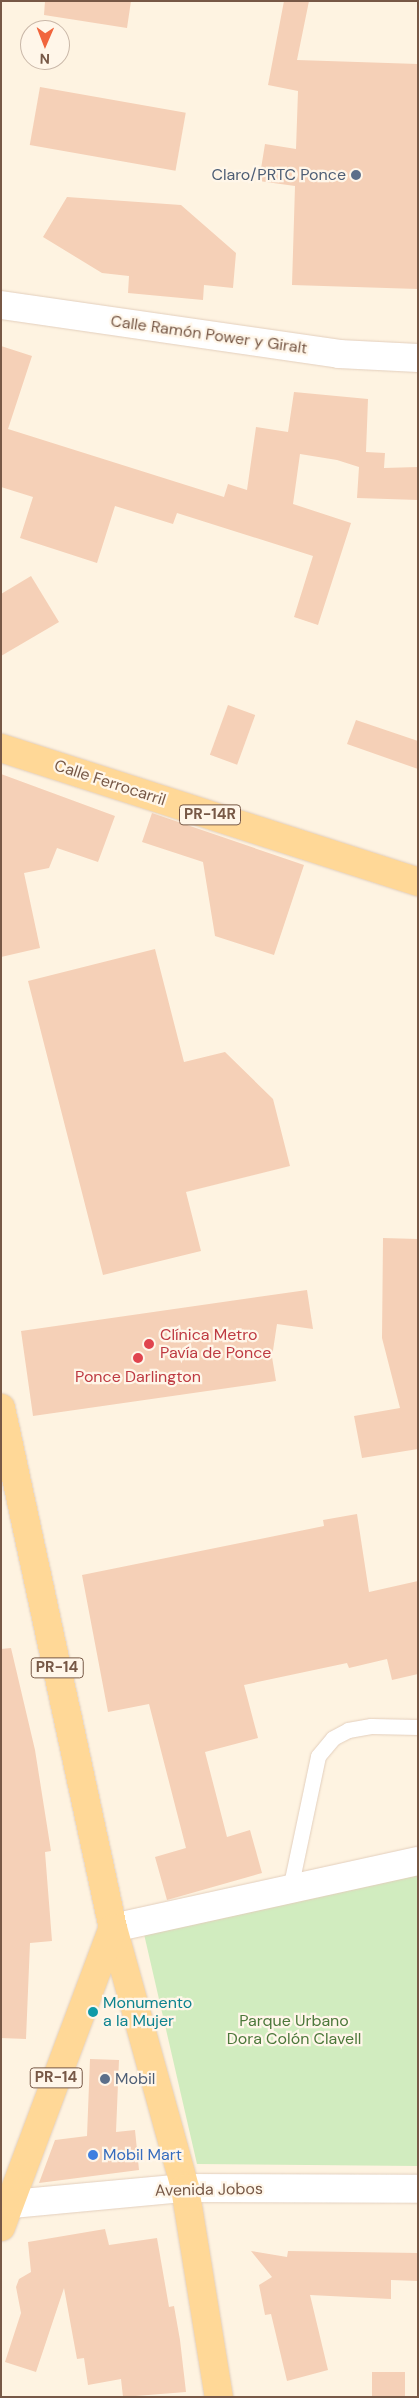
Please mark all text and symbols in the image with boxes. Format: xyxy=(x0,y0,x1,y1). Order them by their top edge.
north arrow xyxy=(20,20,70,70)
text: N xyxy=(39,50,50,68)
place label: Claro/PRTC Ponce xyxy=(212,165,346,185)
marker: Claro/PRTC Ponce xyxy=(350,169,362,181)
street label: Calle Ramón Power y Giralt xyxy=(109,312,309,358)
street label: Calle Ferrocarril xyxy=(52,756,168,810)
road number: PR-14R xyxy=(179,802,241,828)
place label: Clínica Metro Pavía de Ponce xyxy=(160,1325,271,1363)
marker: Clínica Metro Pavía de Ponce xyxy=(142,1337,156,1351)
marker: Ponce Darlington xyxy=(131,1351,145,1365)
place label: Ponce Darlington xyxy=(75,1367,201,1387)
road number: PR-14 xyxy=(30,1656,84,1680)
place label: Monumento a la Mujer xyxy=(103,1993,192,2031)
marker: Monumento a la Mujer xyxy=(87,2006,99,2018)
park label: Parque Urbano Dora Colón Clavell xyxy=(227,2011,361,2049)
road number: PR-14 xyxy=(28,2066,84,2090)
place label: Mobil xyxy=(115,2069,155,2089)
marker: Mobil xyxy=(99,2073,111,2085)
place label: Mobil Mart xyxy=(103,2145,182,2165)
marker: Mobil Mart xyxy=(87,2149,99,2161)
street label: Avenida Jobos xyxy=(155,2179,263,2201)

